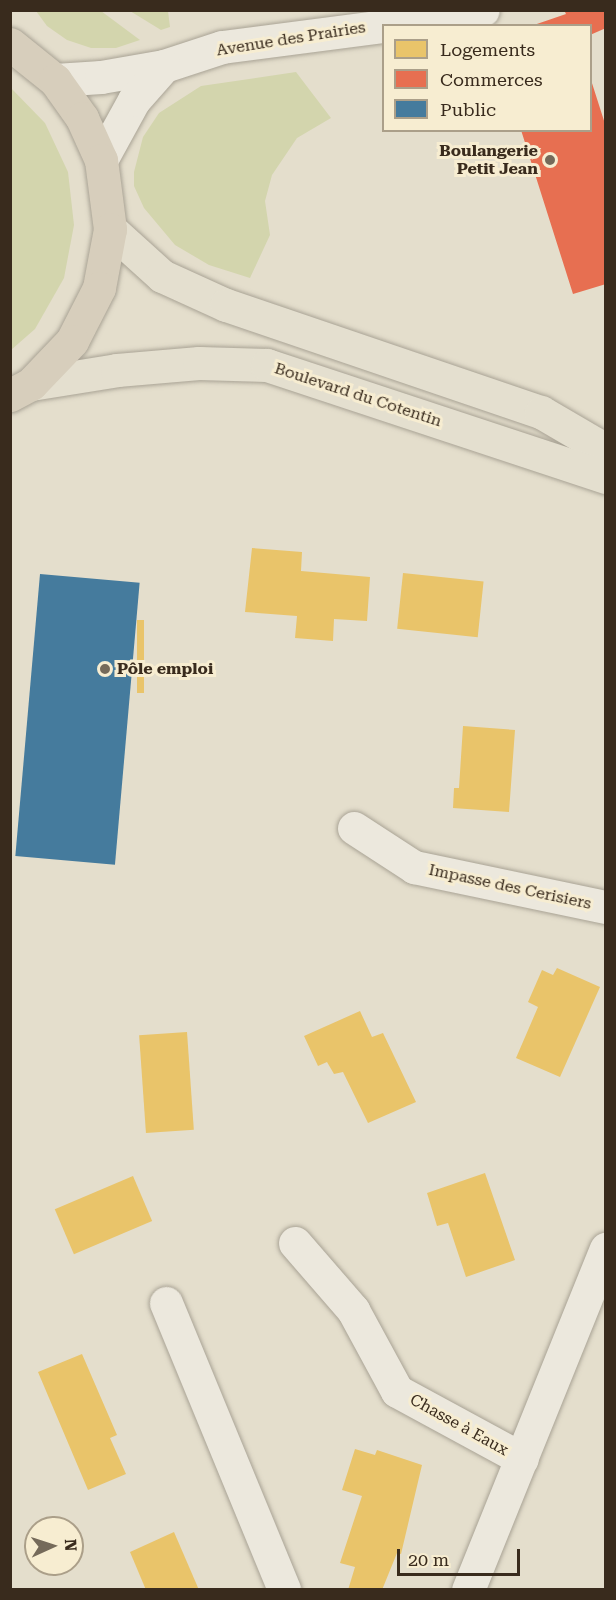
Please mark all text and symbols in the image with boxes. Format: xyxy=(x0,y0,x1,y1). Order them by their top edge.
street label: Avenue des Prairies xyxy=(215,18,367,60)
legend xyxy=(382,24,592,132)
text: Logements xyxy=(440,39,535,60)
text: Commerces xyxy=(440,69,542,90)
text: Public xyxy=(440,99,496,120)
place label: Boulangerie Petit Jean xyxy=(439,141,538,179)
marker: Boulangerie Petit Jean xyxy=(543,153,557,167)
street label: Boulevard du Cotentin xyxy=(272,359,444,431)
place label: Pôle emploi xyxy=(117,659,213,679)
marker: Pôle emploi xyxy=(98,662,112,676)
street label: Impasse des Cerisiers xyxy=(427,860,593,914)
street label: Chasse à Eaux xyxy=(407,1390,511,1460)
north arrow xyxy=(24,1516,84,1576)
scale bar xyxy=(400,1537,523,1575)
text: N xyxy=(61,1538,80,1552)
text: 20 m xyxy=(408,1549,449,1570)

